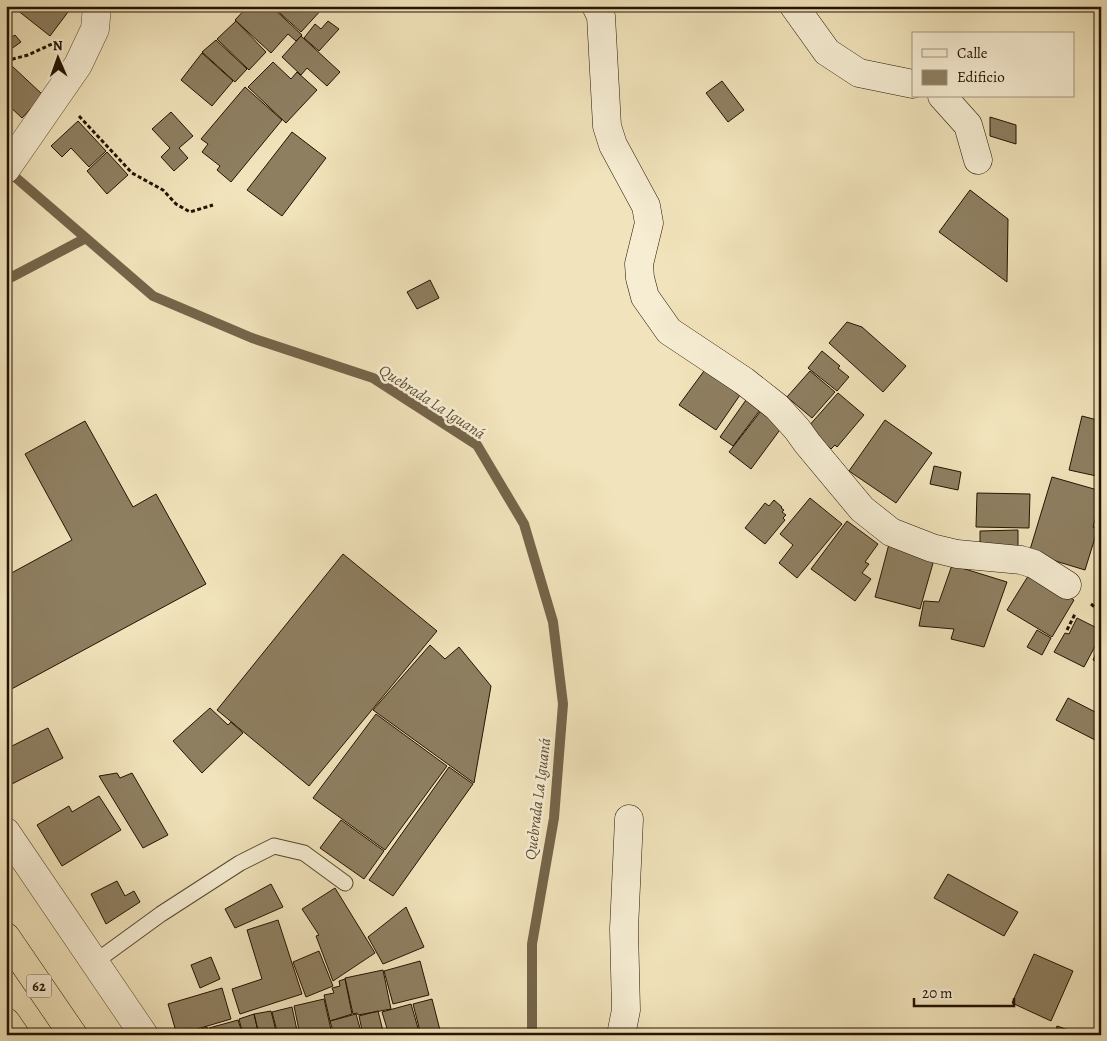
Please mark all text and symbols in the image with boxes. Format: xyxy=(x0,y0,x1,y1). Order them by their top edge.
north arrow xyxy=(32,32,82,82)
legend xyxy=(912,32,1074,98)
text: N xyxy=(52,36,63,55)
text: Calle xyxy=(957,43,988,63)
text: Edificio xyxy=(957,67,1005,87)
water label: Quebrada La Iguaná xyxy=(375,359,490,445)
water label: Quebrada La Iguaná xyxy=(520,736,556,861)
road number: 62 xyxy=(26,974,52,998)
scale bar xyxy=(914,976,1014,1008)
text: 20 m xyxy=(922,983,953,1003)

